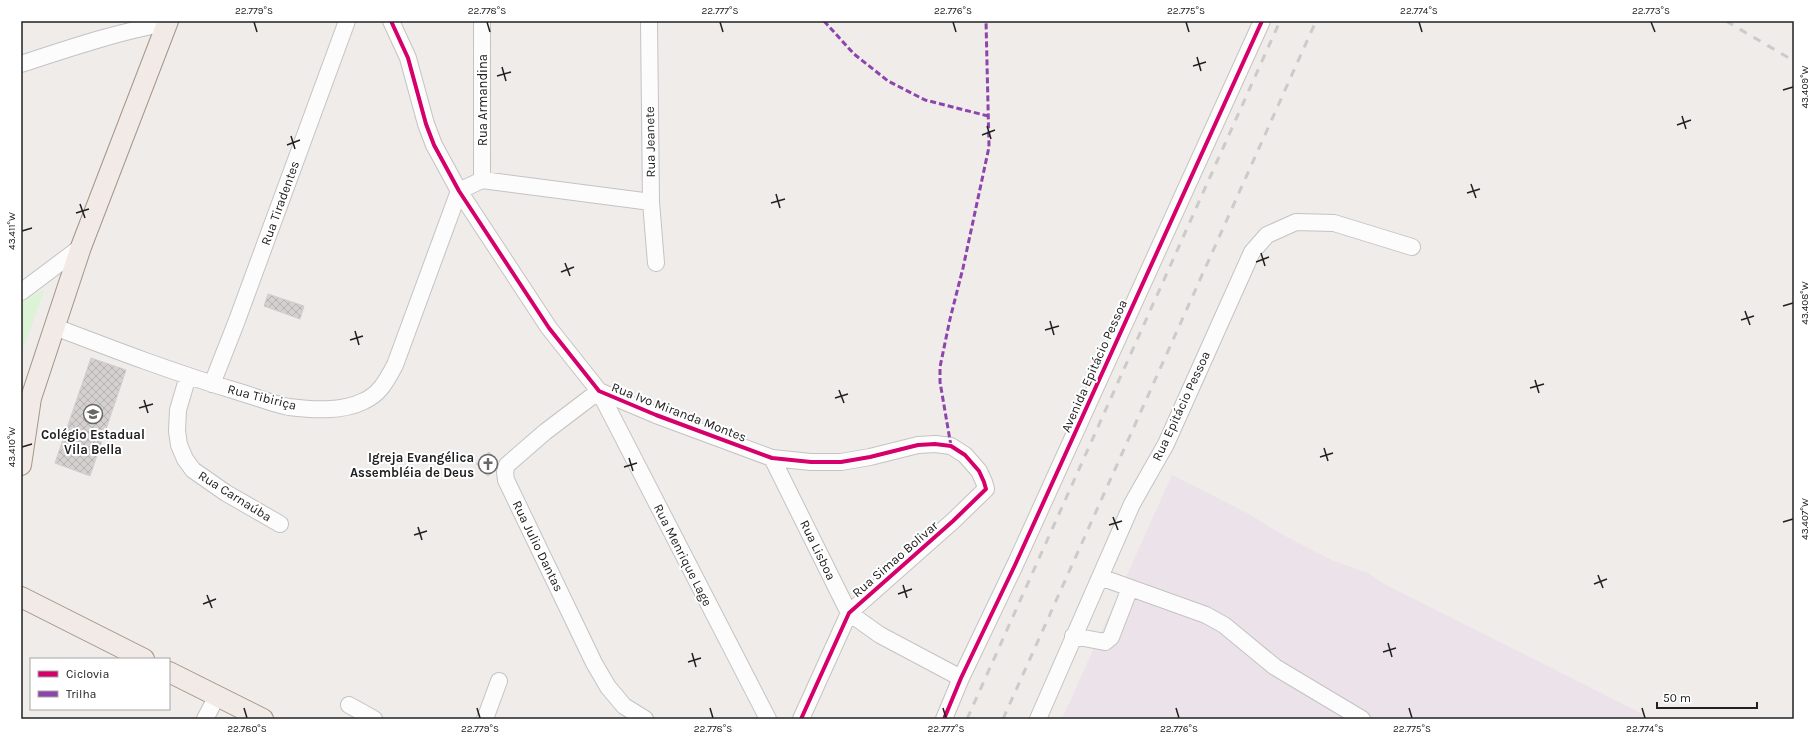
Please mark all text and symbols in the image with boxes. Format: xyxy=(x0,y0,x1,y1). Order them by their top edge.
text: 22.779°S xyxy=(235,5,273,17)
text: 22.778°S xyxy=(468,5,506,17)
text: 22.777°S xyxy=(702,5,738,17)
text: 22.776°S xyxy=(934,5,972,17)
text: 22.775°S xyxy=(1167,5,1205,17)
text: 22.774°S xyxy=(1400,5,1438,17)
text: 22.773°S xyxy=(1632,5,1670,17)
street label: Rua Armandina xyxy=(475,54,490,146)
text: 43.409°W xyxy=(1799,65,1811,108)
street label: Rua Jeanete xyxy=(642,106,658,178)
street label: Rua Tiradentes xyxy=(258,158,302,247)
text: 43.411°W xyxy=(6,212,18,250)
text: 43.408°W xyxy=(1799,281,1811,325)
street label: Avenida Epitácio Pessoa xyxy=(1058,297,1130,435)
street label: Rua Epitácio Pessoa xyxy=(1149,349,1213,463)
street label: Rua Ivo Miranda Montes xyxy=(609,379,749,445)
street label: Rua Tibiriça xyxy=(226,381,298,413)
school or university icon: Colégio Estadual Vila Bella xyxy=(82,403,104,425)
text: 43.410°W xyxy=(6,427,18,467)
place label: Colégio Estadual Vila Bella xyxy=(41,427,145,457)
place label: Igreja Evangélica Assembléia de Deus xyxy=(350,450,474,480)
church icon: Igreja Evangélica Assembléia de Deus xyxy=(477,453,499,475)
street label: Rua Carnaúba xyxy=(196,467,274,525)
street label: Rua Julio Dantas xyxy=(509,498,567,594)
text: 43.407°W xyxy=(1799,498,1811,540)
street label: Rua Menrique Lage xyxy=(650,501,715,609)
street label: Rua Lisboa xyxy=(797,518,839,582)
street label: Rua Simao Bolivar xyxy=(849,518,941,600)
legend xyxy=(30,658,170,710)
text: Ciclovia xyxy=(66,667,109,681)
scale bar xyxy=(1657,684,1757,710)
text: Trilha xyxy=(66,687,96,701)
text: 50 m xyxy=(1663,691,1691,705)
text: 22.780°S xyxy=(227,723,267,735)
text: 22.779°S xyxy=(461,723,499,735)
text: 22.778°S xyxy=(694,723,732,735)
text: 22.777°S xyxy=(928,723,964,735)
text: 22.776°S xyxy=(1160,723,1198,735)
text: 22.775°S xyxy=(1393,723,1431,735)
text: 22.774°S xyxy=(1626,723,1664,735)

